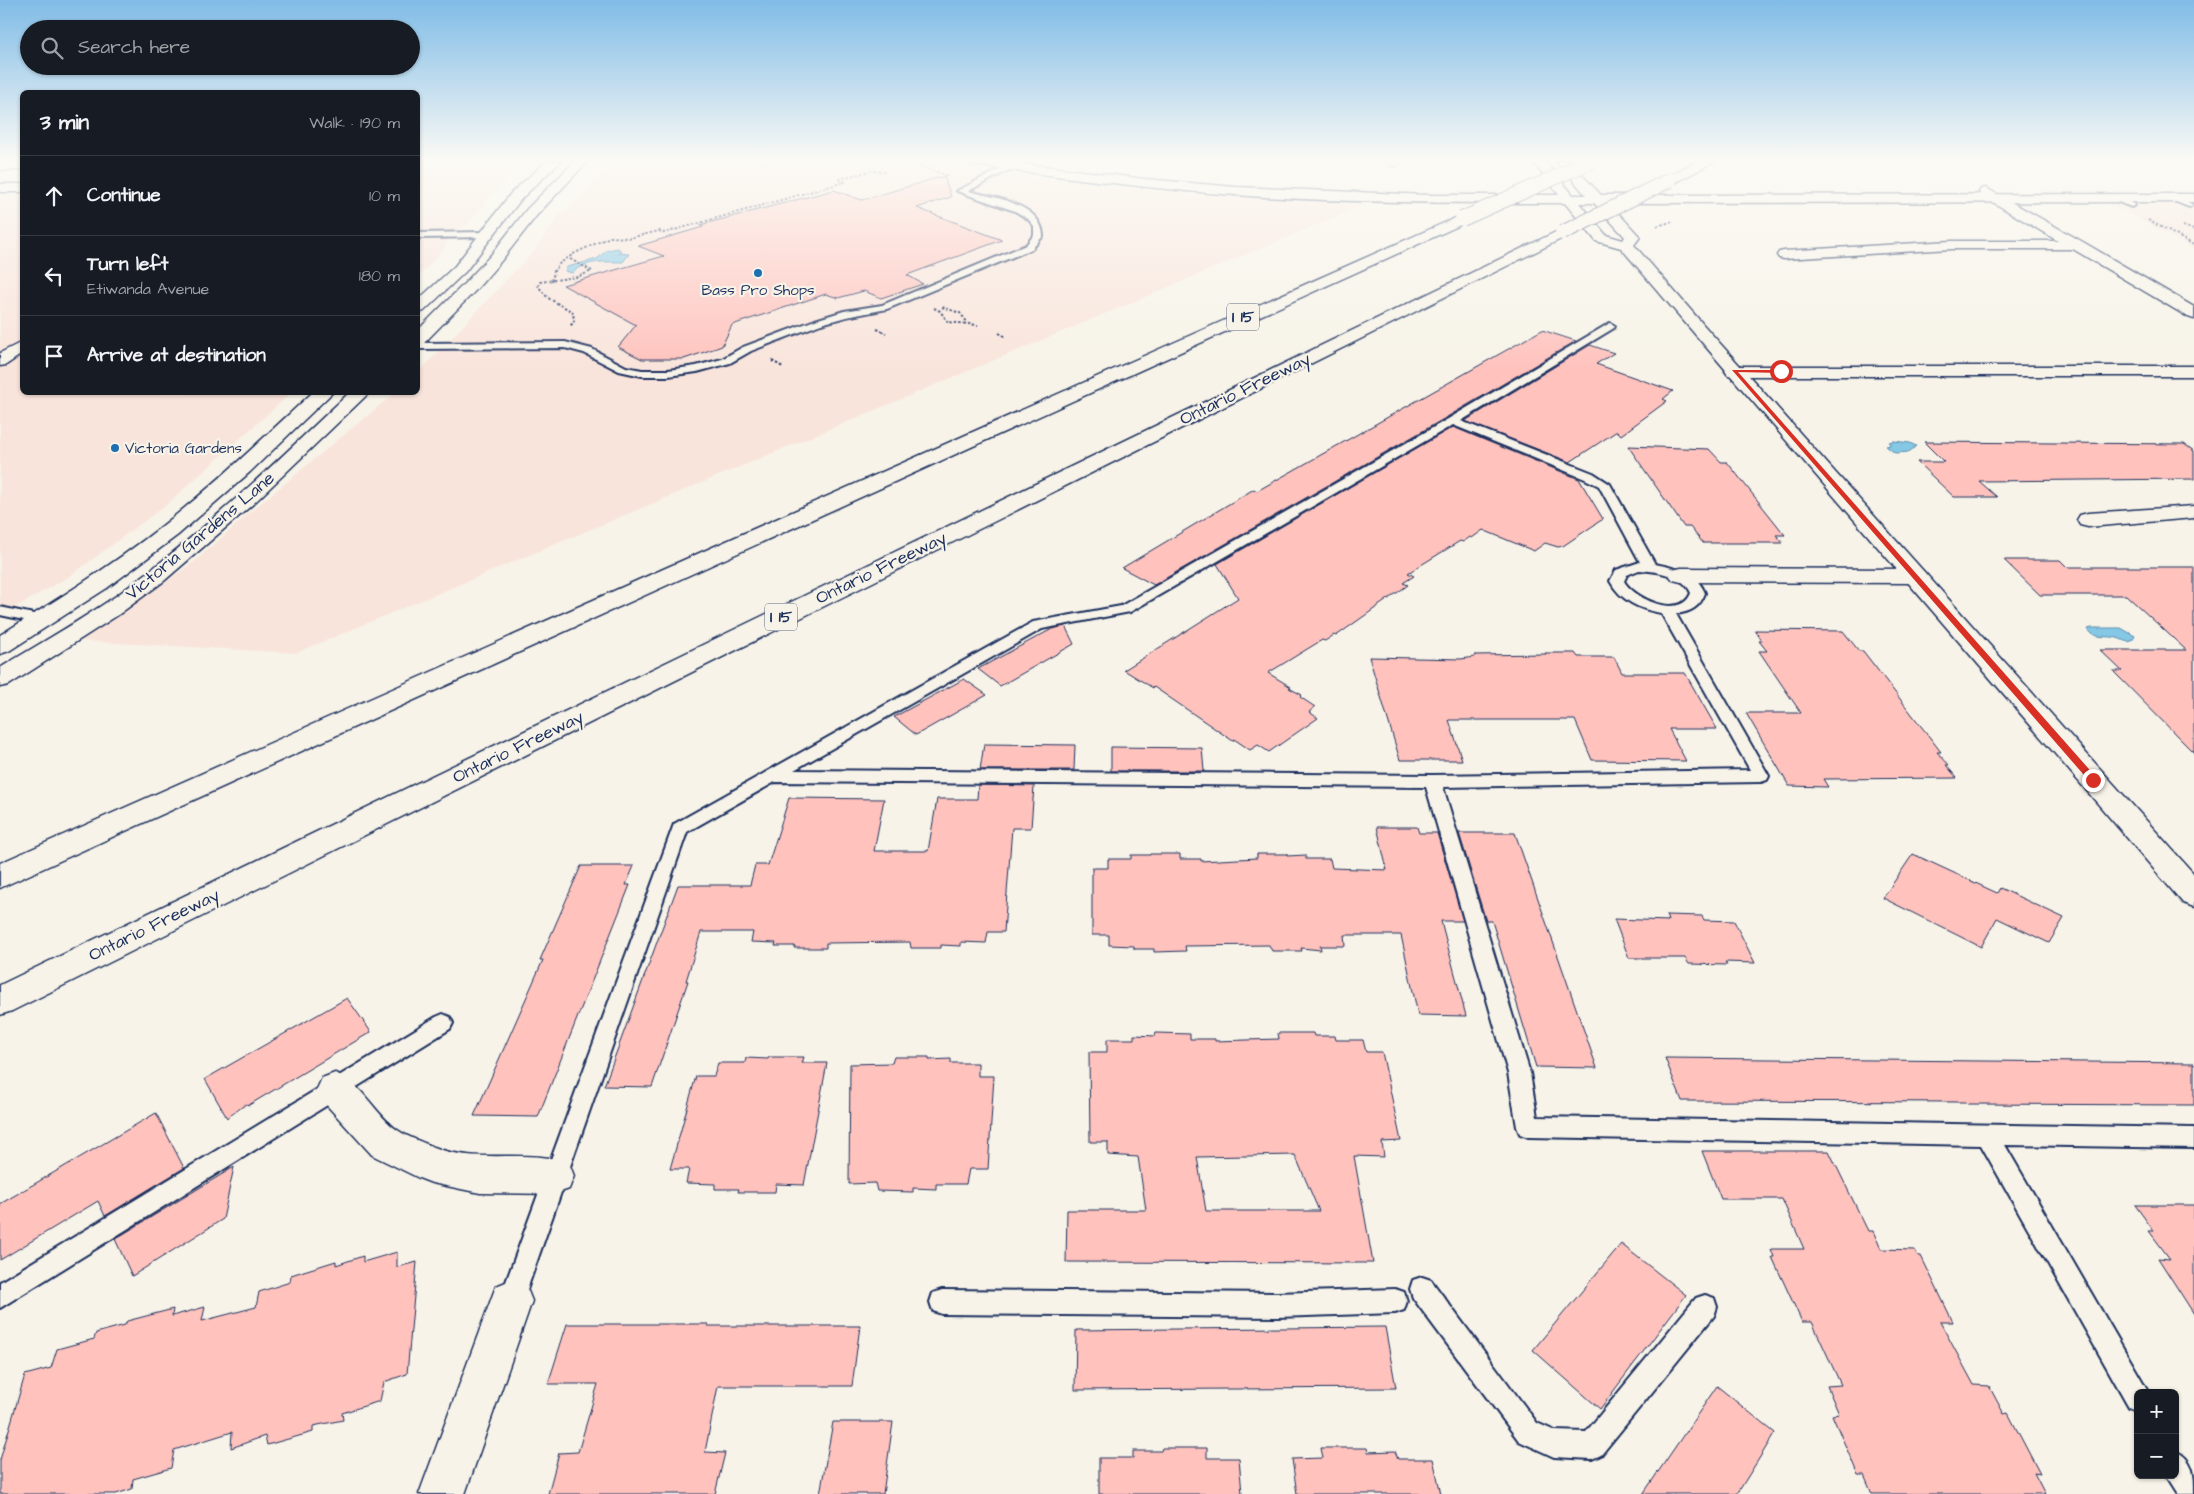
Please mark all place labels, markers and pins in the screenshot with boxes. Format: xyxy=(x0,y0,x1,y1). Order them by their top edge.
marker: Bass Pro Shops xyxy=(752,267,764,279)
place label: Bass Pro Shops xyxy=(701,280,815,301)
place label: Victoria Gardens xyxy=(125,438,242,459)
marker: Victoria Gardens xyxy=(109,442,121,454)

